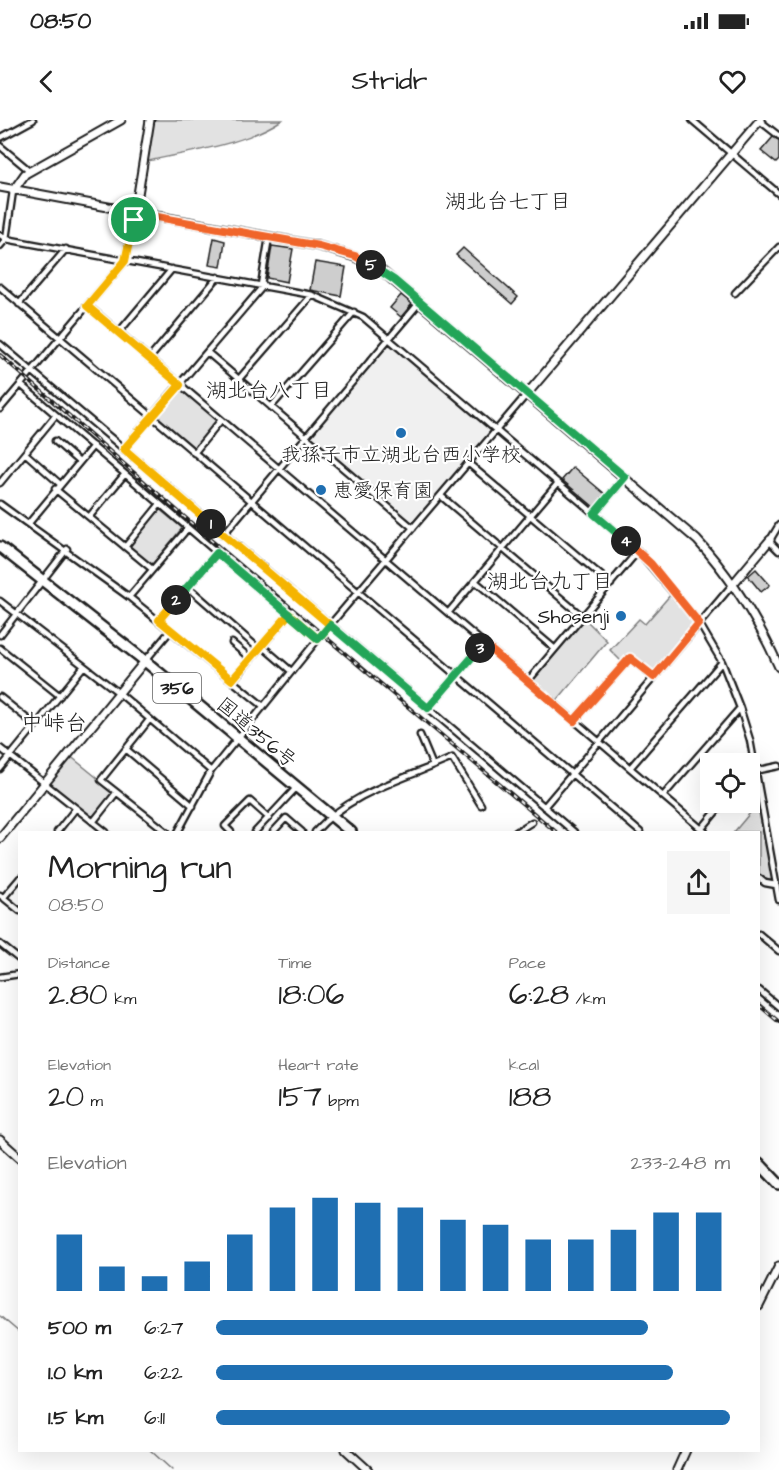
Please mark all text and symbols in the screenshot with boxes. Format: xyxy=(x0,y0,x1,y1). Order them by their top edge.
text: 08:50 xyxy=(30,6,91,37)
text: Stridr xyxy=(352,62,428,100)
icon: back xyxy=(30,65,63,98)
icon: heart xyxy=(716,65,749,98)
district label: 湖北台七丁目 xyxy=(445,187,571,216)
pin xyxy=(108,194,159,245)
icon: arrive xyxy=(117,203,150,236)
pin: 5 xyxy=(356,250,386,280)
text: 5 xyxy=(365,254,377,276)
district label: 湖北台八丁目 xyxy=(206,376,332,405)
marker: 我孫子市立湖北台西小学校 xyxy=(394,426,408,440)
place label: 我孫子市立湖北台西小学校 xyxy=(281,441,521,469)
place label: 恵愛保育園 xyxy=(333,477,433,505)
marker: 恵愛保育園 xyxy=(314,483,328,497)
pin: 1 xyxy=(196,509,226,539)
text: 1 xyxy=(210,513,212,535)
pin: 4 xyxy=(611,526,641,556)
text: 4 xyxy=(621,530,631,552)
district label: 湖北台九丁目 xyxy=(487,567,613,596)
pin: 2 xyxy=(161,585,191,615)
text: 2 xyxy=(171,589,181,611)
place label: Shosenji xyxy=(538,603,609,631)
marker: Shosenji xyxy=(614,609,628,623)
pin: 3 xyxy=(465,633,495,663)
text: 3 xyxy=(476,637,484,659)
road number: 356 xyxy=(153,673,201,703)
street label: 国道356号 xyxy=(210,691,302,775)
district label: 中峠台 xyxy=(21,708,87,739)
map controls xyxy=(700,753,760,813)
button: locate xyxy=(700,753,760,813)
text: Morning run xyxy=(48,845,232,891)
button: share xyxy=(667,851,730,914)
text: 08:50 xyxy=(48,891,104,919)
text: Distance xyxy=(48,952,110,974)
text: Time xyxy=(278,952,312,974)
text: Pace xyxy=(509,952,546,974)
text: 2.80 xyxy=(48,974,108,1016)
text: 18:06 xyxy=(278,974,344,1016)
text: 6:28 xyxy=(509,974,569,1016)
text: km xyxy=(108,988,136,1010)
text: /km xyxy=(569,988,605,1010)
text: Elevation xyxy=(48,1054,111,1076)
text: Heart rate xyxy=(278,1054,359,1076)
text: kcal xyxy=(509,1054,539,1076)
text: 20 xyxy=(48,1076,84,1118)
text: 157 xyxy=(278,1076,322,1118)
text: 188 xyxy=(509,1076,551,1118)
text: m xyxy=(84,1090,103,1112)
text: bpm xyxy=(322,1090,359,1112)
text: Elevation xyxy=(48,1149,127,1177)
text: 233–248 m xyxy=(630,1149,730,1177)
text: 500 m xyxy=(48,1314,111,1342)
text: 6:27 xyxy=(144,1314,184,1342)
text: 1.0 km xyxy=(48,1359,102,1387)
text: 6:22 xyxy=(144,1359,183,1387)
text: 1.5 km xyxy=(48,1404,103,1432)
text: 6:11 xyxy=(144,1404,165,1432)

